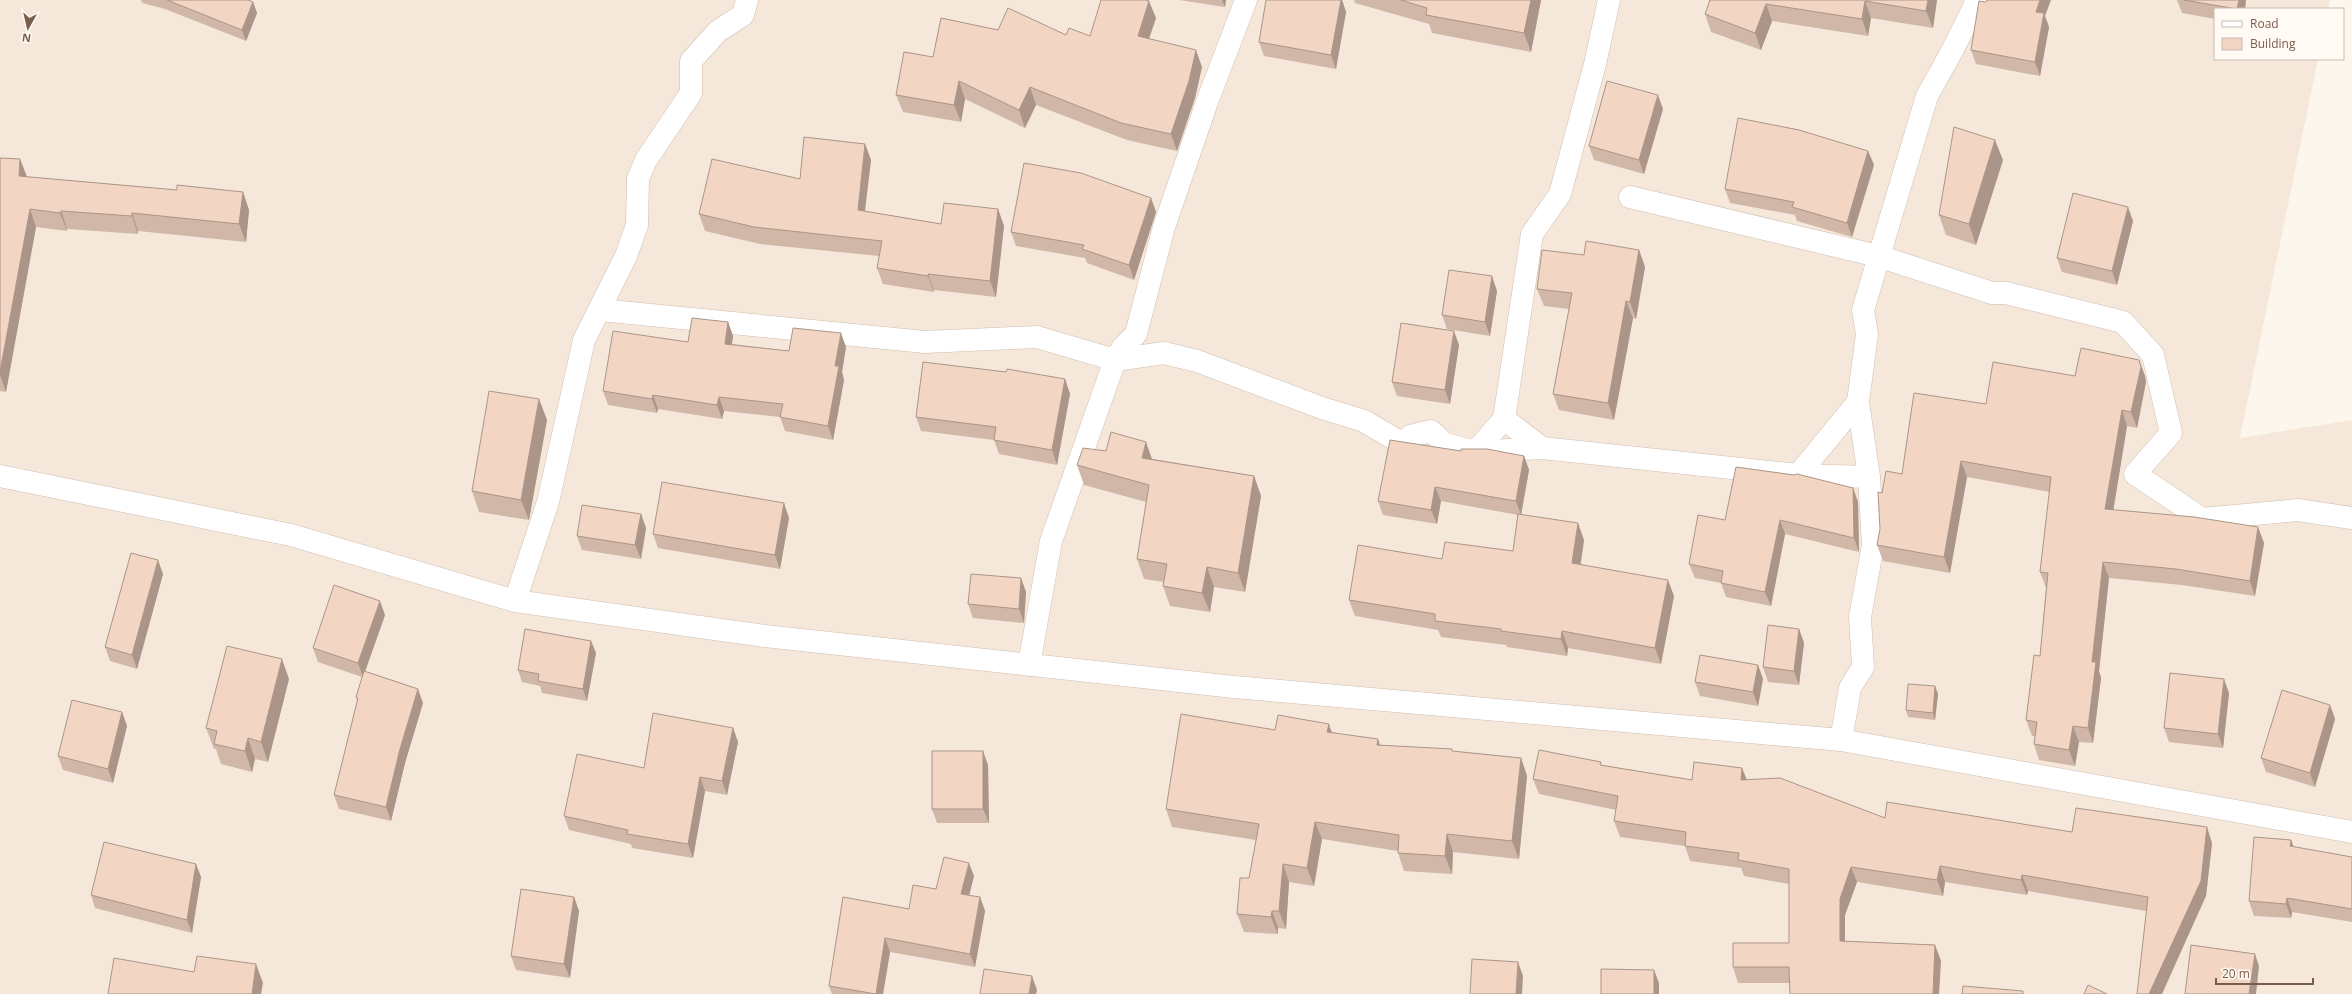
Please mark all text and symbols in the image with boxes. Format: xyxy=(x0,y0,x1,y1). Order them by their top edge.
north arrow xyxy=(8,8,48,48)
legend xyxy=(2214,8,2344,60)
text: Road xyxy=(2250,15,2279,32)
text: N xyxy=(21,30,32,46)
text: Building xyxy=(2250,35,2296,52)
scale bar xyxy=(2216,960,2313,986)
text: 20 m xyxy=(2222,965,2250,982)

